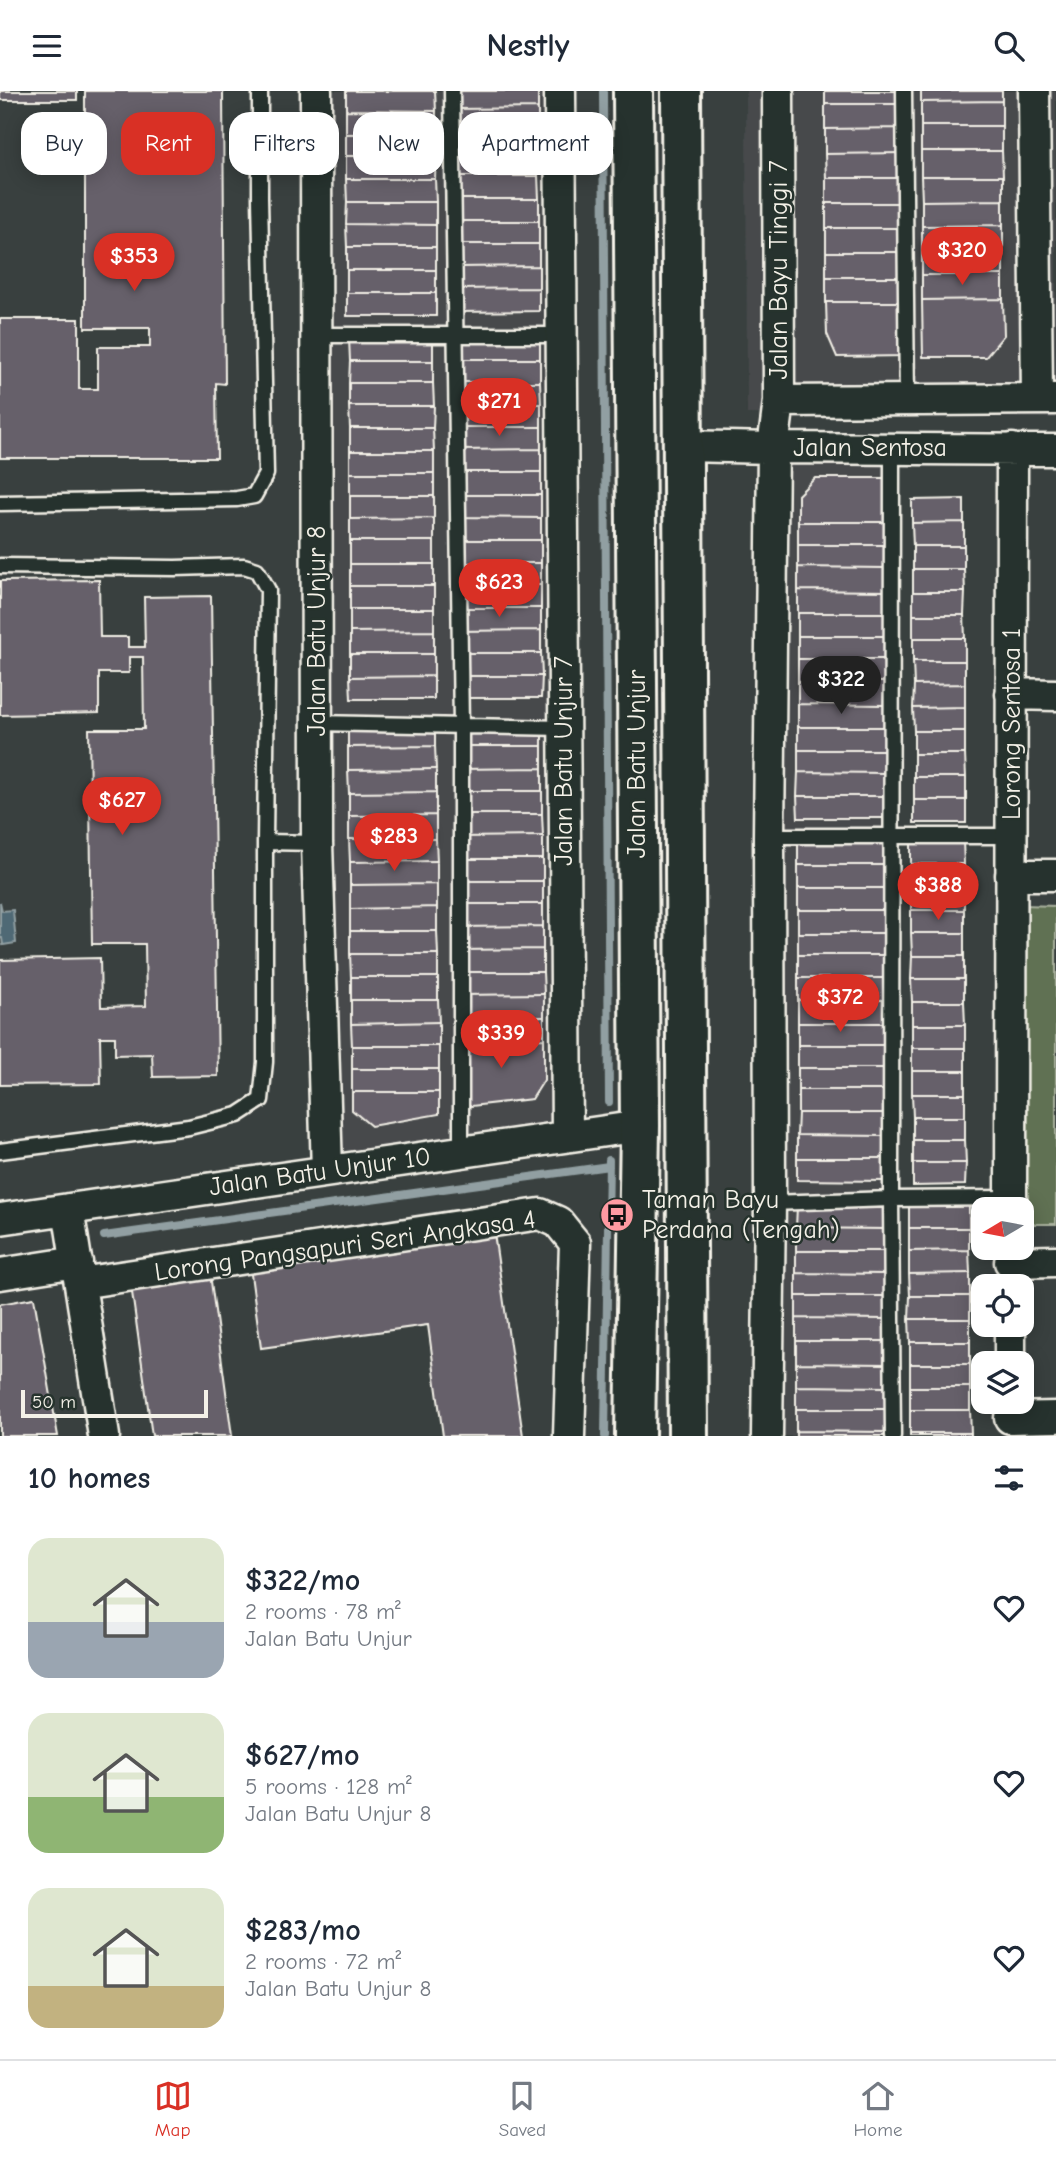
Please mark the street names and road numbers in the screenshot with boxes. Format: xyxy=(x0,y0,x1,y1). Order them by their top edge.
street label: Jalan Bayu Tinggi 7 xyxy=(764,161,794,379)
street label: Jalan Sentosa xyxy=(793,433,947,463)
street label: Jalan Batu Unjur 8 xyxy=(302,526,332,736)
street label: Lorong Sentosa 1 xyxy=(997,628,1027,820)
street label: Jalan Batu Unjur 7 xyxy=(549,656,579,866)
street label: Jalan Batu Unjur xyxy=(622,669,652,858)
street label: Jalan Batu Unjur 10 xyxy=(207,1142,433,1202)
street label: Lorong Pangsapuri Seri Angkasa 4 xyxy=(153,1204,537,1288)

